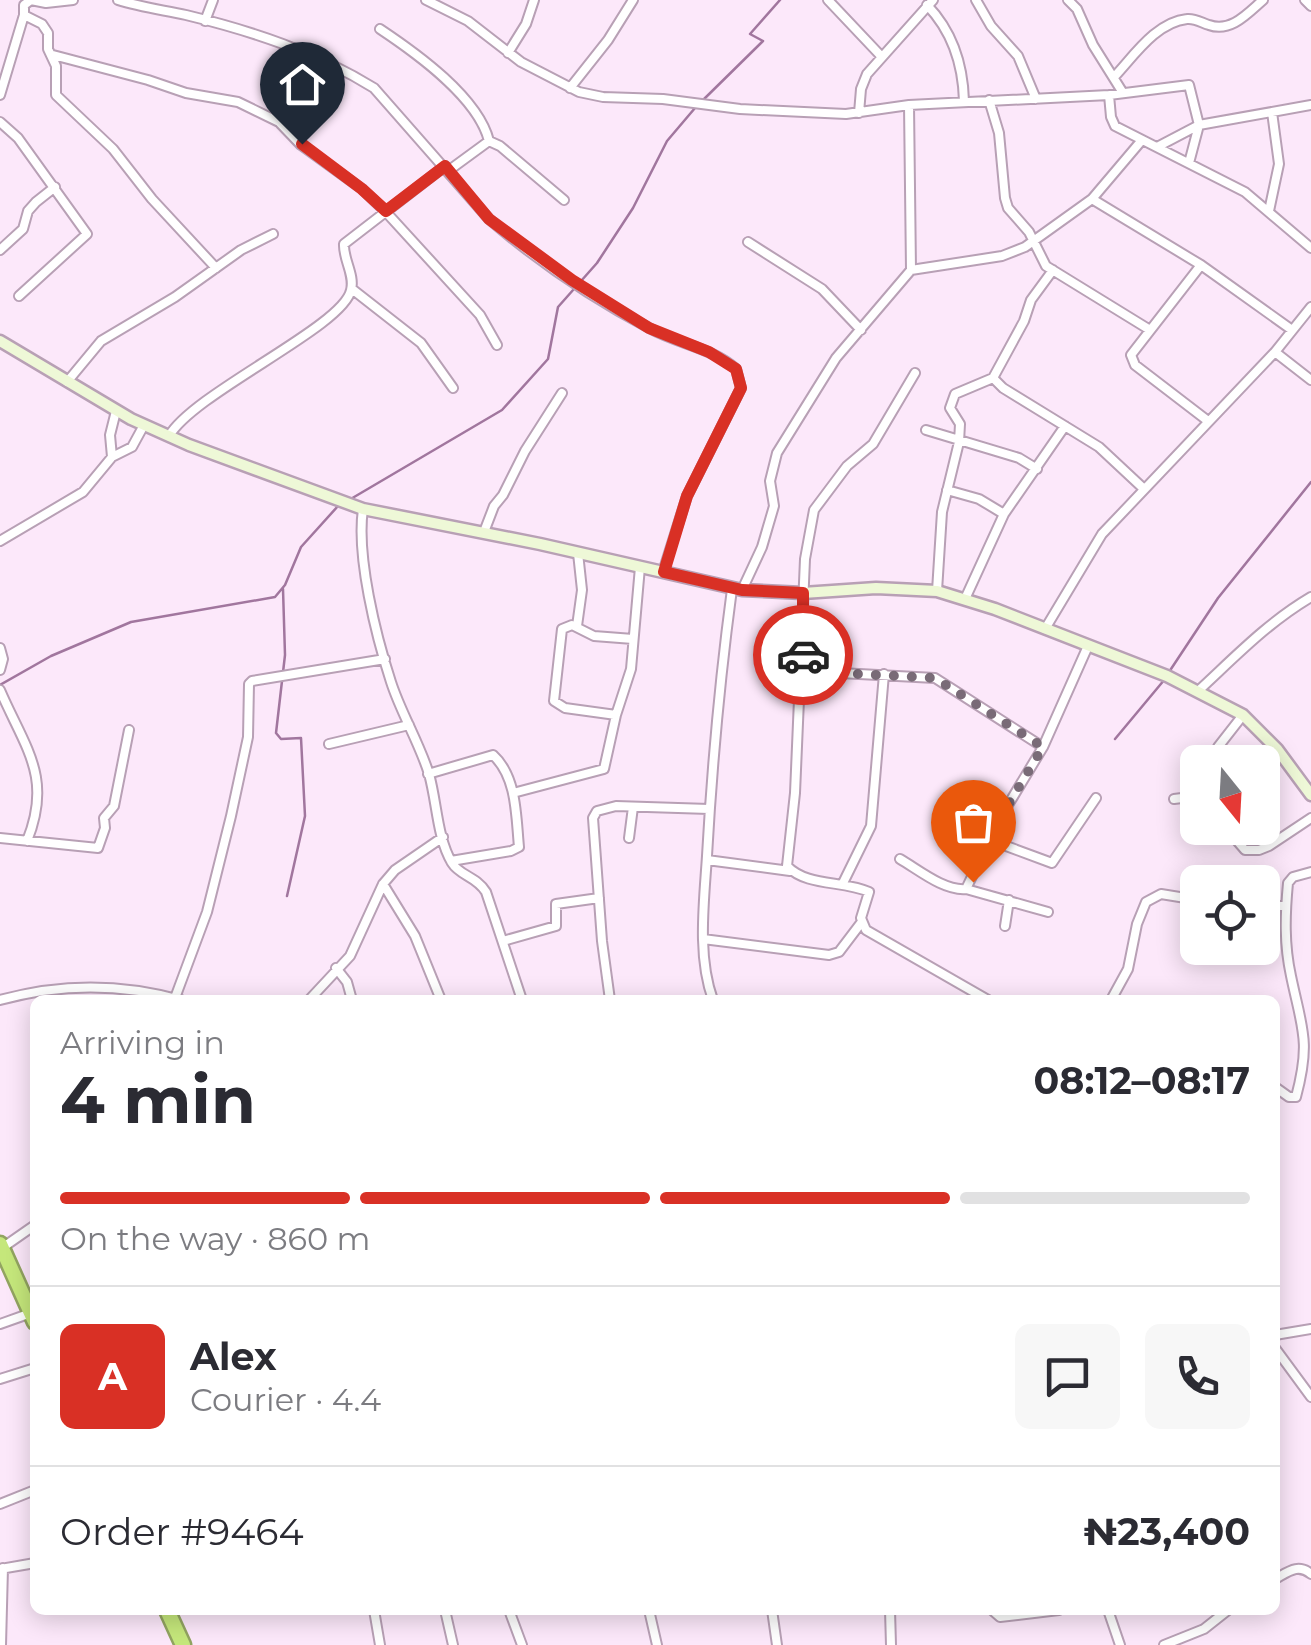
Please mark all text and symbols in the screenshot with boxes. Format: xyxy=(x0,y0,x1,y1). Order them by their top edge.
pin xyxy=(260,42,345,145)
icon: home xyxy=(275,57,330,112)
courier xyxy=(753,605,853,705)
icon: car xyxy=(776,628,831,683)
north arrow xyxy=(1180,745,1280,845)
map controls xyxy=(1180,745,1280,965)
pin xyxy=(931,780,1016,883)
icon: bag xyxy=(946,795,1001,850)
button: locate xyxy=(1180,865,1280,965)
text: Arriving in xyxy=(60,1023,225,1062)
text: 08:12–08:17 xyxy=(1034,1057,1250,1104)
text: 4 min xyxy=(60,1060,256,1139)
text: On the way · 860 m xyxy=(60,1219,371,1258)
button: chat xyxy=(1015,1324,1120,1429)
button: phone xyxy=(1145,1324,1250,1429)
text: Alex xyxy=(190,1333,277,1380)
text: A xyxy=(98,1353,127,1400)
text: Courier · 4.4 xyxy=(190,1380,381,1419)
text: Order #9464 xyxy=(60,1508,304,1555)
text: ₦23,400 xyxy=(1083,1508,1250,1555)

